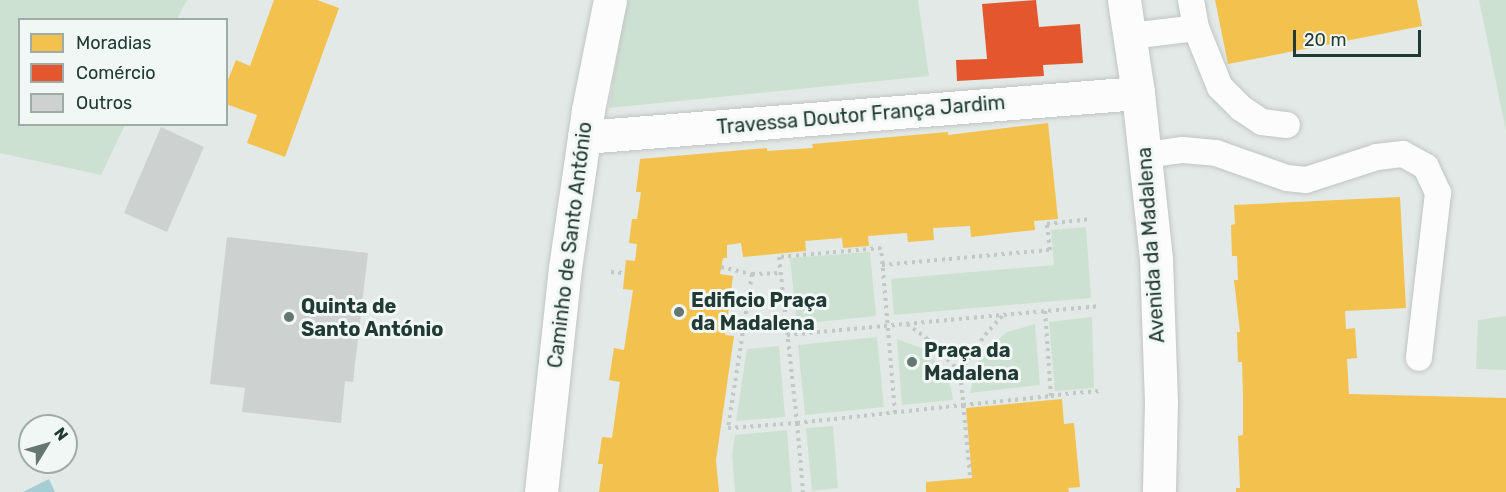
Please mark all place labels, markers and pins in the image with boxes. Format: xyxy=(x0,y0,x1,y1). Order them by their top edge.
place label: Edificio Praça da Madalena xyxy=(691,288,827,335)
place label: Quinta de Santo António xyxy=(301,294,444,341)
marker: Edificio Praça da Madalena xyxy=(672,305,686,319)
marker: Quinta de Santo António xyxy=(282,310,296,324)
place label: Praça da Madalena xyxy=(924,338,1019,385)
marker: Praça da Madalena xyxy=(905,355,919,369)

